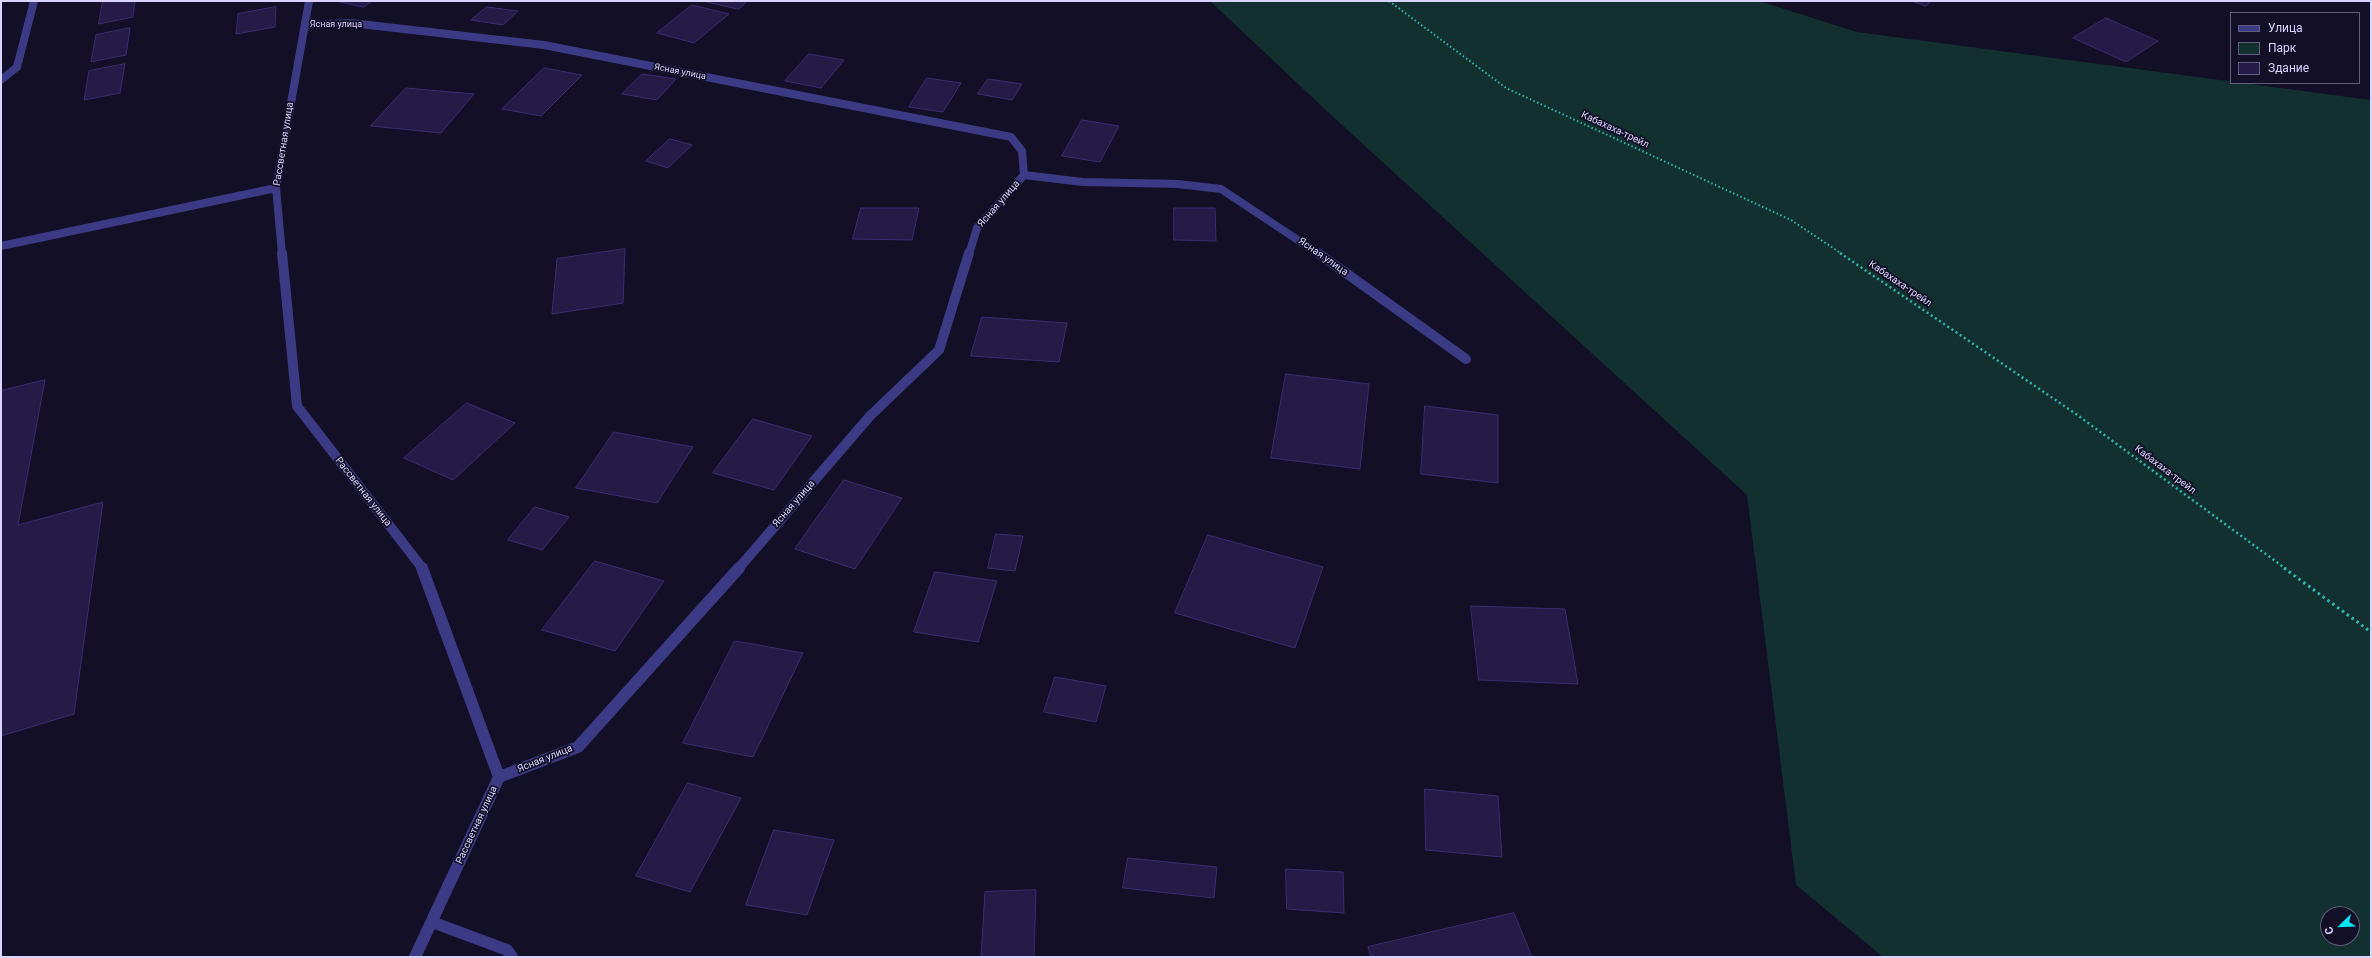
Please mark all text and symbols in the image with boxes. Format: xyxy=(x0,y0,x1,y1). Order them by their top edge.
legend xyxy=(2230,12,2360,84)
street label: Ясная улица xyxy=(310,20,362,30)
text: Улица xyxy=(2268,21,2303,35)
text: Парк xyxy=(2268,41,2296,55)
text: Здание xyxy=(2268,61,2309,75)
street label: Ясная улица xyxy=(653,62,707,82)
street label: Рассветная улица xyxy=(271,101,297,187)
street label: Кабахаха-трейл xyxy=(1579,109,1651,151)
street label: Ясная улица xyxy=(975,178,1023,230)
street label: Ясная улица xyxy=(1296,235,1350,279)
street label: Кабахаха-трейл xyxy=(1866,258,1934,310)
street label: Кабахаха-трейл xyxy=(2132,443,2198,497)
street label: Рассветная улица xyxy=(332,455,394,529)
street label: Ясная улица xyxy=(770,478,818,530)
street label: Ясная улица xyxy=(516,743,574,775)
street label: Рассветная улица xyxy=(454,784,500,866)
north arrow xyxy=(2320,906,2360,946)
text: С xyxy=(2322,925,2337,936)

